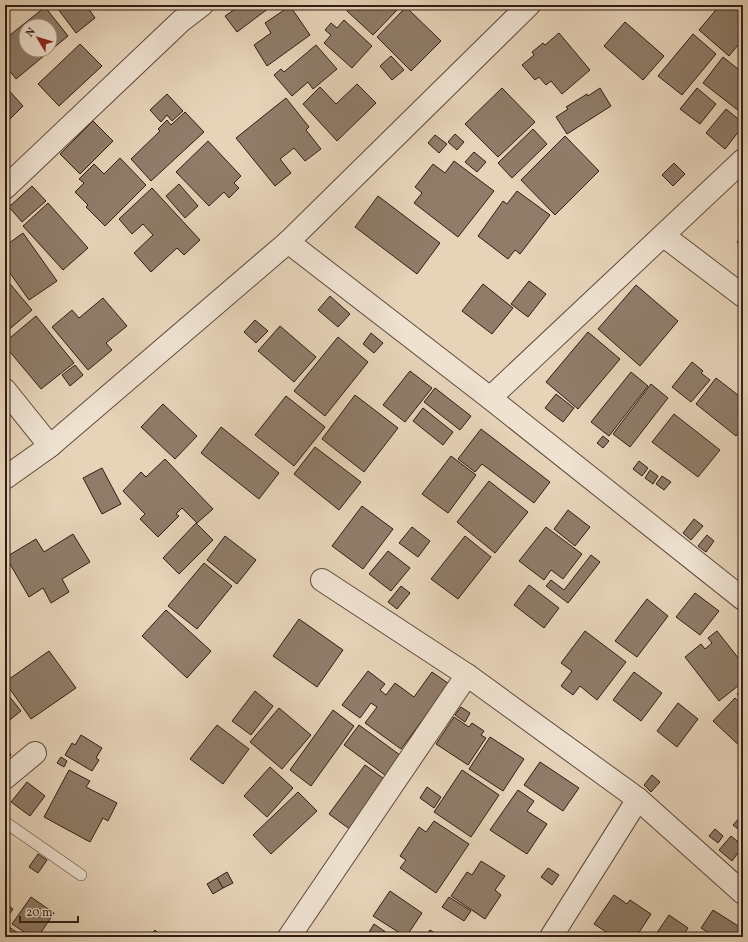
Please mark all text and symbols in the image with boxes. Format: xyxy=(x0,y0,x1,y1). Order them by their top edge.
north arrow xyxy=(18,18,58,58)
text: N xyxy=(23,25,40,41)
scale bar xyxy=(20,898,78,924)
text: 20 m xyxy=(26,905,53,921)

